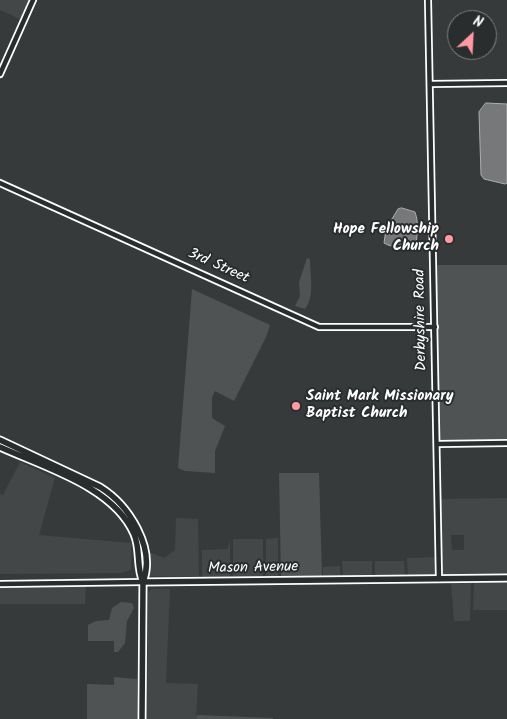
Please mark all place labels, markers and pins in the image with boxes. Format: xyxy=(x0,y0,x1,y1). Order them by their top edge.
place label: Hope Fellowship Church xyxy=(333,221,439,256)
marker: Hope Fellowship Church xyxy=(443,233,455,245)
place label: Saint Mark Missionary Baptist Church xyxy=(306,388,453,423)
marker: Saint Mark Missionary Baptist Church xyxy=(290,400,302,412)

